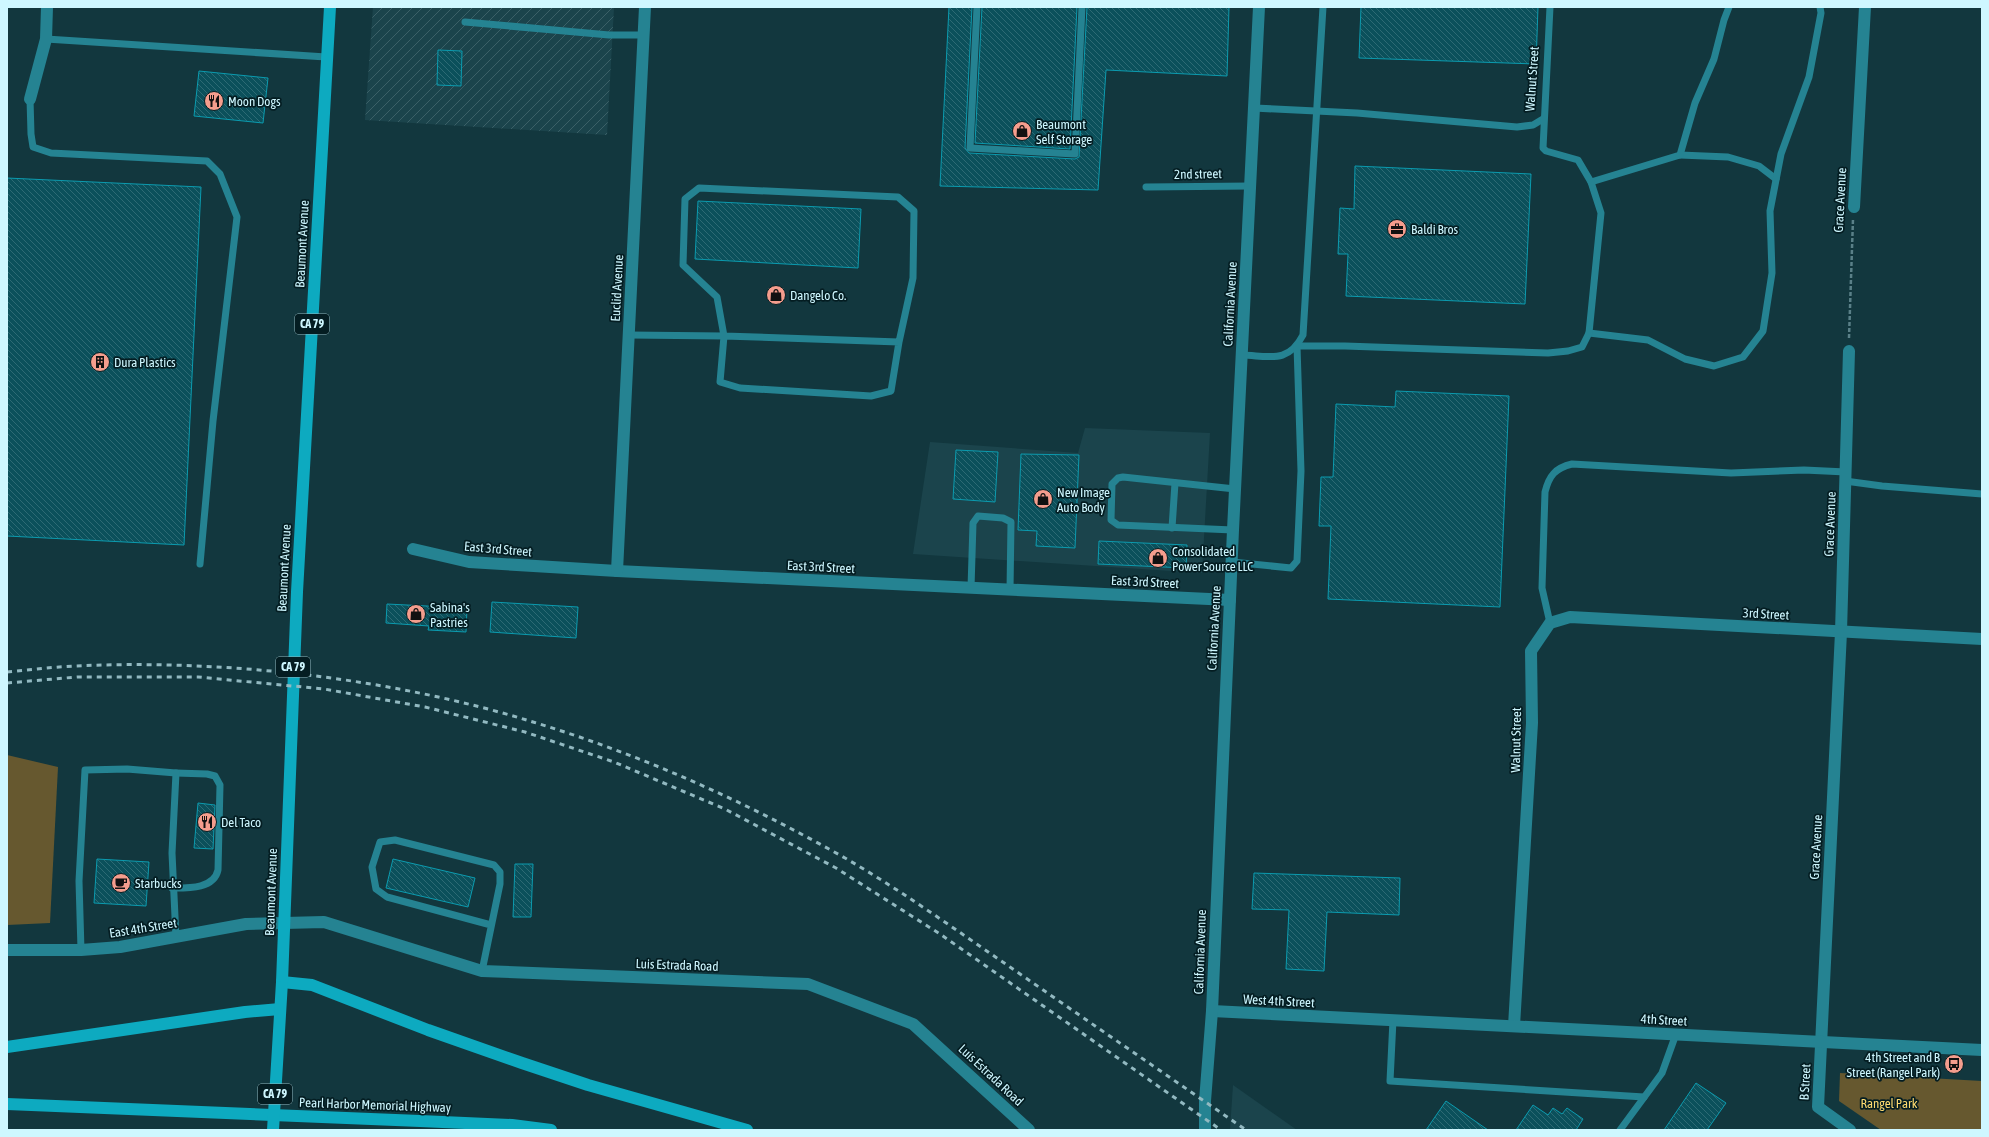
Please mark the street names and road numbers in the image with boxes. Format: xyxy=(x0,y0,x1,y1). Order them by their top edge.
street label: Walnut Street xyxy=(1522,46,1542,112)
street label: 2nd street xyxy=(1174,166,1222,182)
street label: Grace Avenue xyxy=(1831,167,1849,233)
street label: Beaumont Avenue xyxy=(292,200,312,288)
street label: Euclid Avenue xyxy=(608,254,626,322)
street label: California Avenue xyxy=(1220,261,1240,347)
road number: CA 79 xyxy=(295,314,329,334)
street label: Grace Avenue xyxy=(1821,491,1839,557)
street label: Beaumont Avenue xyxy=(274,524,294,612)
street label: East 3rd Street xyxy=(463,539,533,559)
street label: East 3rd Street xyxy=(787,558,856,576)
street label: East 3rd Street xyxy=(1111,573,1180,591)
street label: California Avenue xyxy=(1204,585,1224,671)
street label: 3rd Street xyxy=(1742,605,1790,623)
road number: CA 79 xyxy=(276,657,310,677)
street label: Walnut Street xyxy=(1508,707,1524,773)
street label: Grace Avenue xyxy=(1807,814,1825,880)
street label: Beaumont Avenue xyxy=(262,848,280,936)
street label: California Avenue xyxy=(1191,909,1209,995)
street label: East 4th Street xyxy=(108,915,178,941)
street label: Luis Estrada Road xyxy=(635,956,719,974)
street label: West 4th Street xyxy=(1243,992,1315,1010)
street label: 4th Street xyxy=(1640,1011,1688,1029)
street label: Luis Estrada Road xyxy=(956,1041,1026,1109)
street label: B Street xyxy=(1797,1063,1813,1101)
road number: CA 79 xyxy=(258,1084,292,1104)
street label: Pearl Harbor Memorial Highway xyxy=(299,1095,452,1115)

